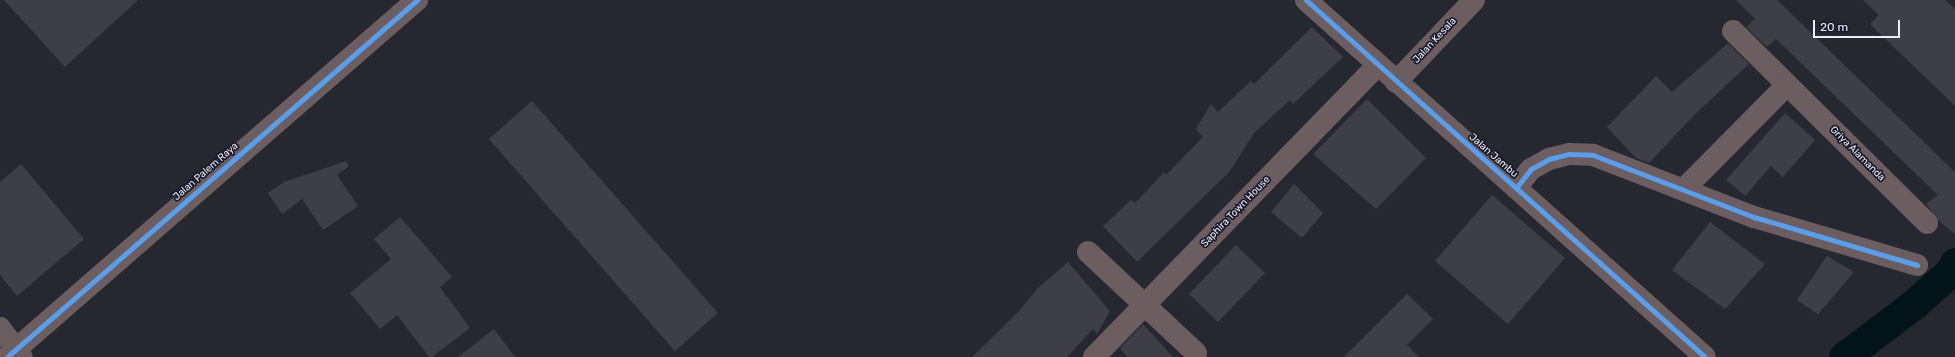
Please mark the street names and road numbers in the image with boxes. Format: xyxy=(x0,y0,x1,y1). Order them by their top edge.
street label: Jalan Kesala xyxy=(1411,16,1459,66)
street label: Griya Alamanda xyxy=(1827,124,1887,184)
street label: Jalan Jambu xyxy=(1466,131,1520,181)
street label: Jalan Palem Raya xyxy=(171,140,241,204)
street label: Saphira Town House xyxy=(1199,174,1273,250)

